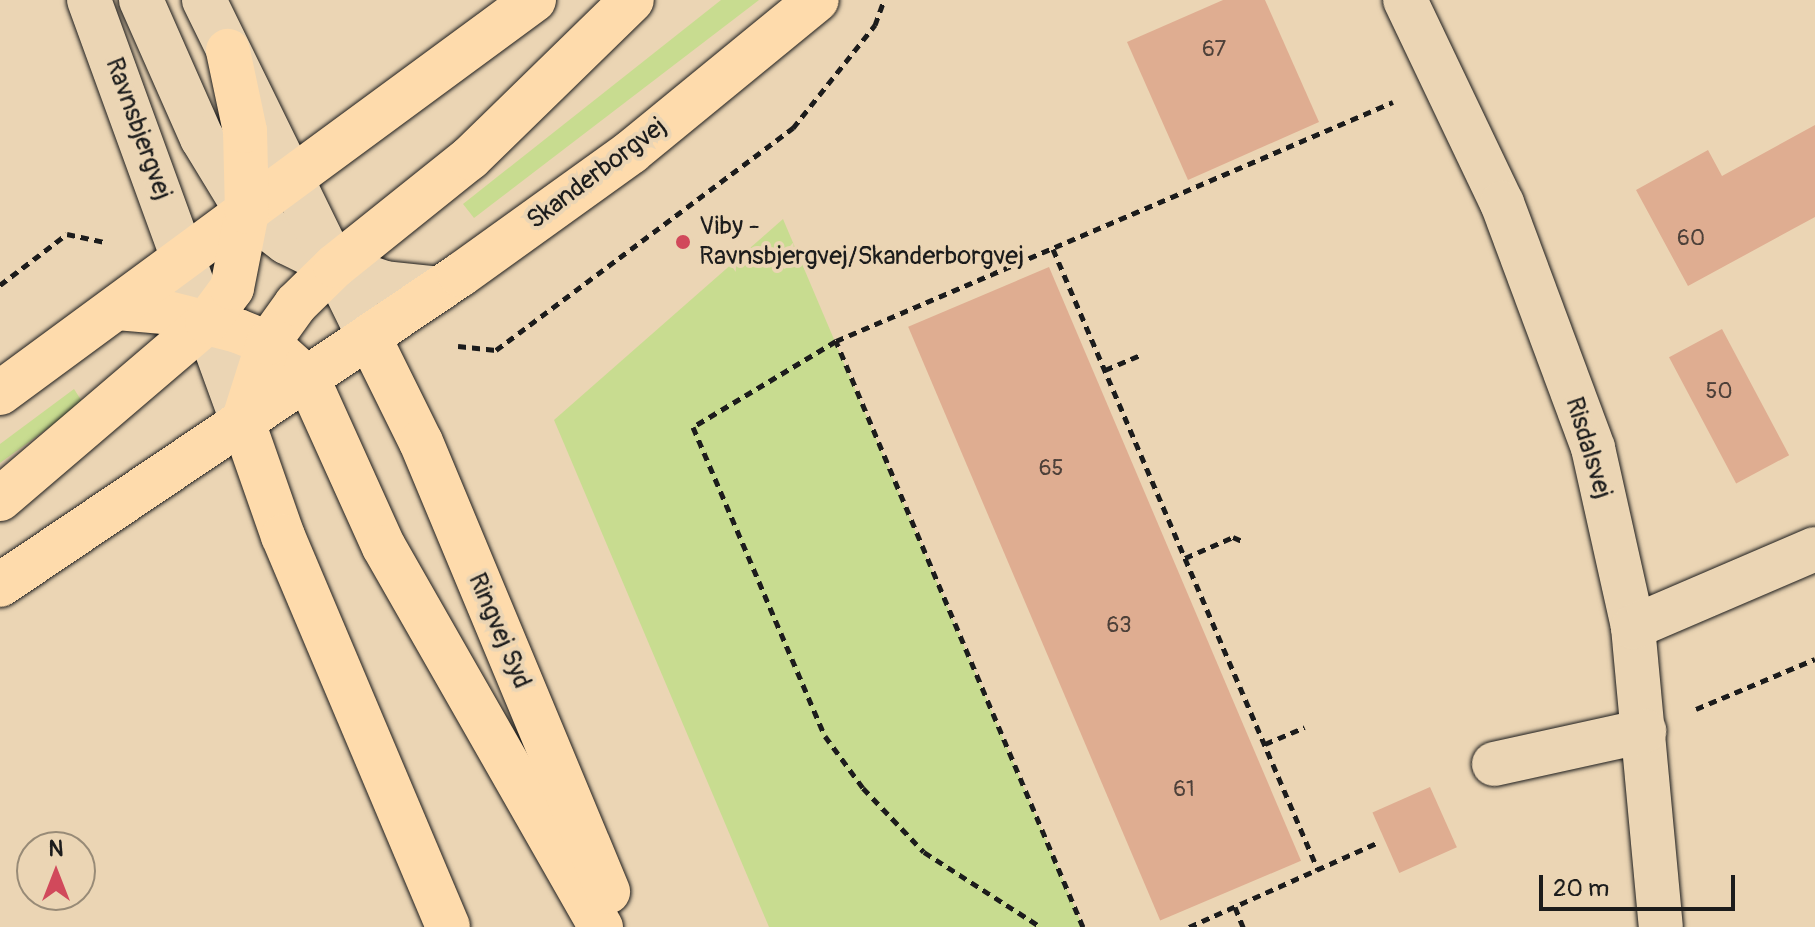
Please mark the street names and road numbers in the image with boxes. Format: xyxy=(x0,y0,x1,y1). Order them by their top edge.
street label: Ravnsbjergvej xyxy=(98,54,178,204)
street label: Skanderborgvej xyxy=(521,111,673,237)
street label: Risdalsvej xyxy=(1558,393,1618,503)
street label: Ringvej Syd xyxy=(461,569,537,693)

